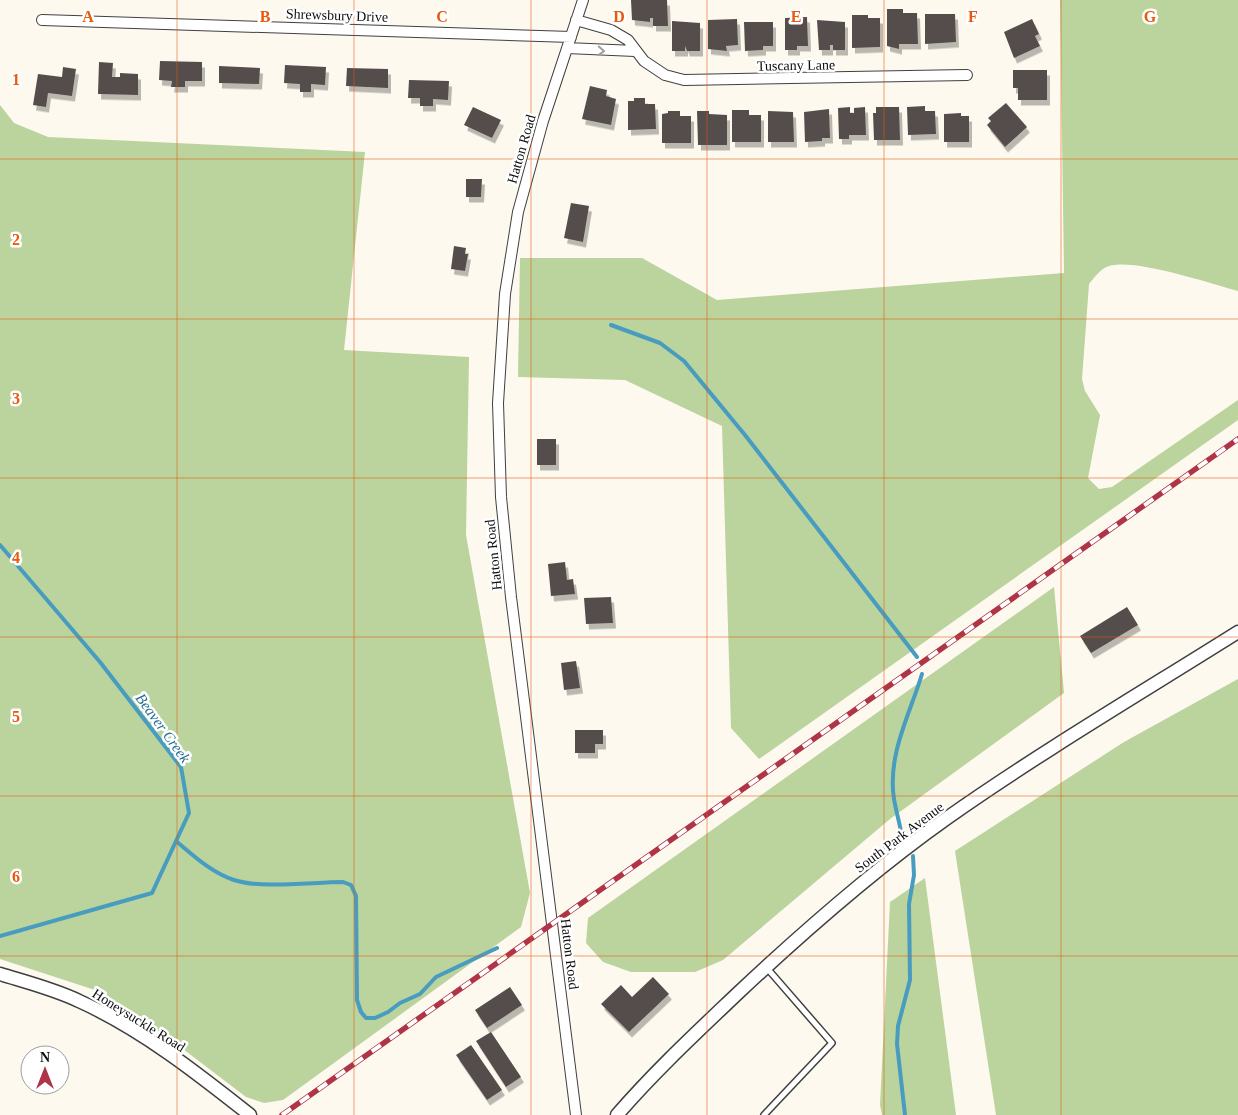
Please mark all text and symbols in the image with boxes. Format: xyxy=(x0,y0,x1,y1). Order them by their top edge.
street label: Shrewsbury Drive xyxy=(286,6,388,25)
text: A xyxy=(82,8,94,25)
text: B xyxy=(260,8,271,25)
text: C xyxy=(436,8,448,25)
text: D xyxy=(613,8,625,25)
text: E xyxy=(791,8,801,25)
text: F xyxy=(968,8,978,25)
text: G xyxy=(1144,8,1157,25)
one-way arrow xyxy=(597,45,605,56)
street label: Tuscany Lane xyxy=(757,57,835,74)
text: 1 xyxy=(12,71,20,88)
street label: Hatton Road xyxy=(504,113,538,185)
text: 2 xyxy=(12,231,20,248)
text: 3 xyxy=(12,390,20,407)
street label: Hatton Road xyxy=(482,519,505,591)
text: 4 xyxy=(12,549,20,566)
water label: Beaver Creek xyxy=(133,690,194,766)
text: 5 xyxy=(12,708,20,725)
street label: South Park Avenue xyxy=(852,799,947,876)
text: 6 xyxy=(12,868,20,885)
street label: Hatton Road xyxy=(558,918,581,990)
street label: Honeysuckle Road xyxy=(90,986,188,1055)
north arrow xyxy=(20,1045,70,1095)
text: N xyxy=(40,1050,50,1065)

